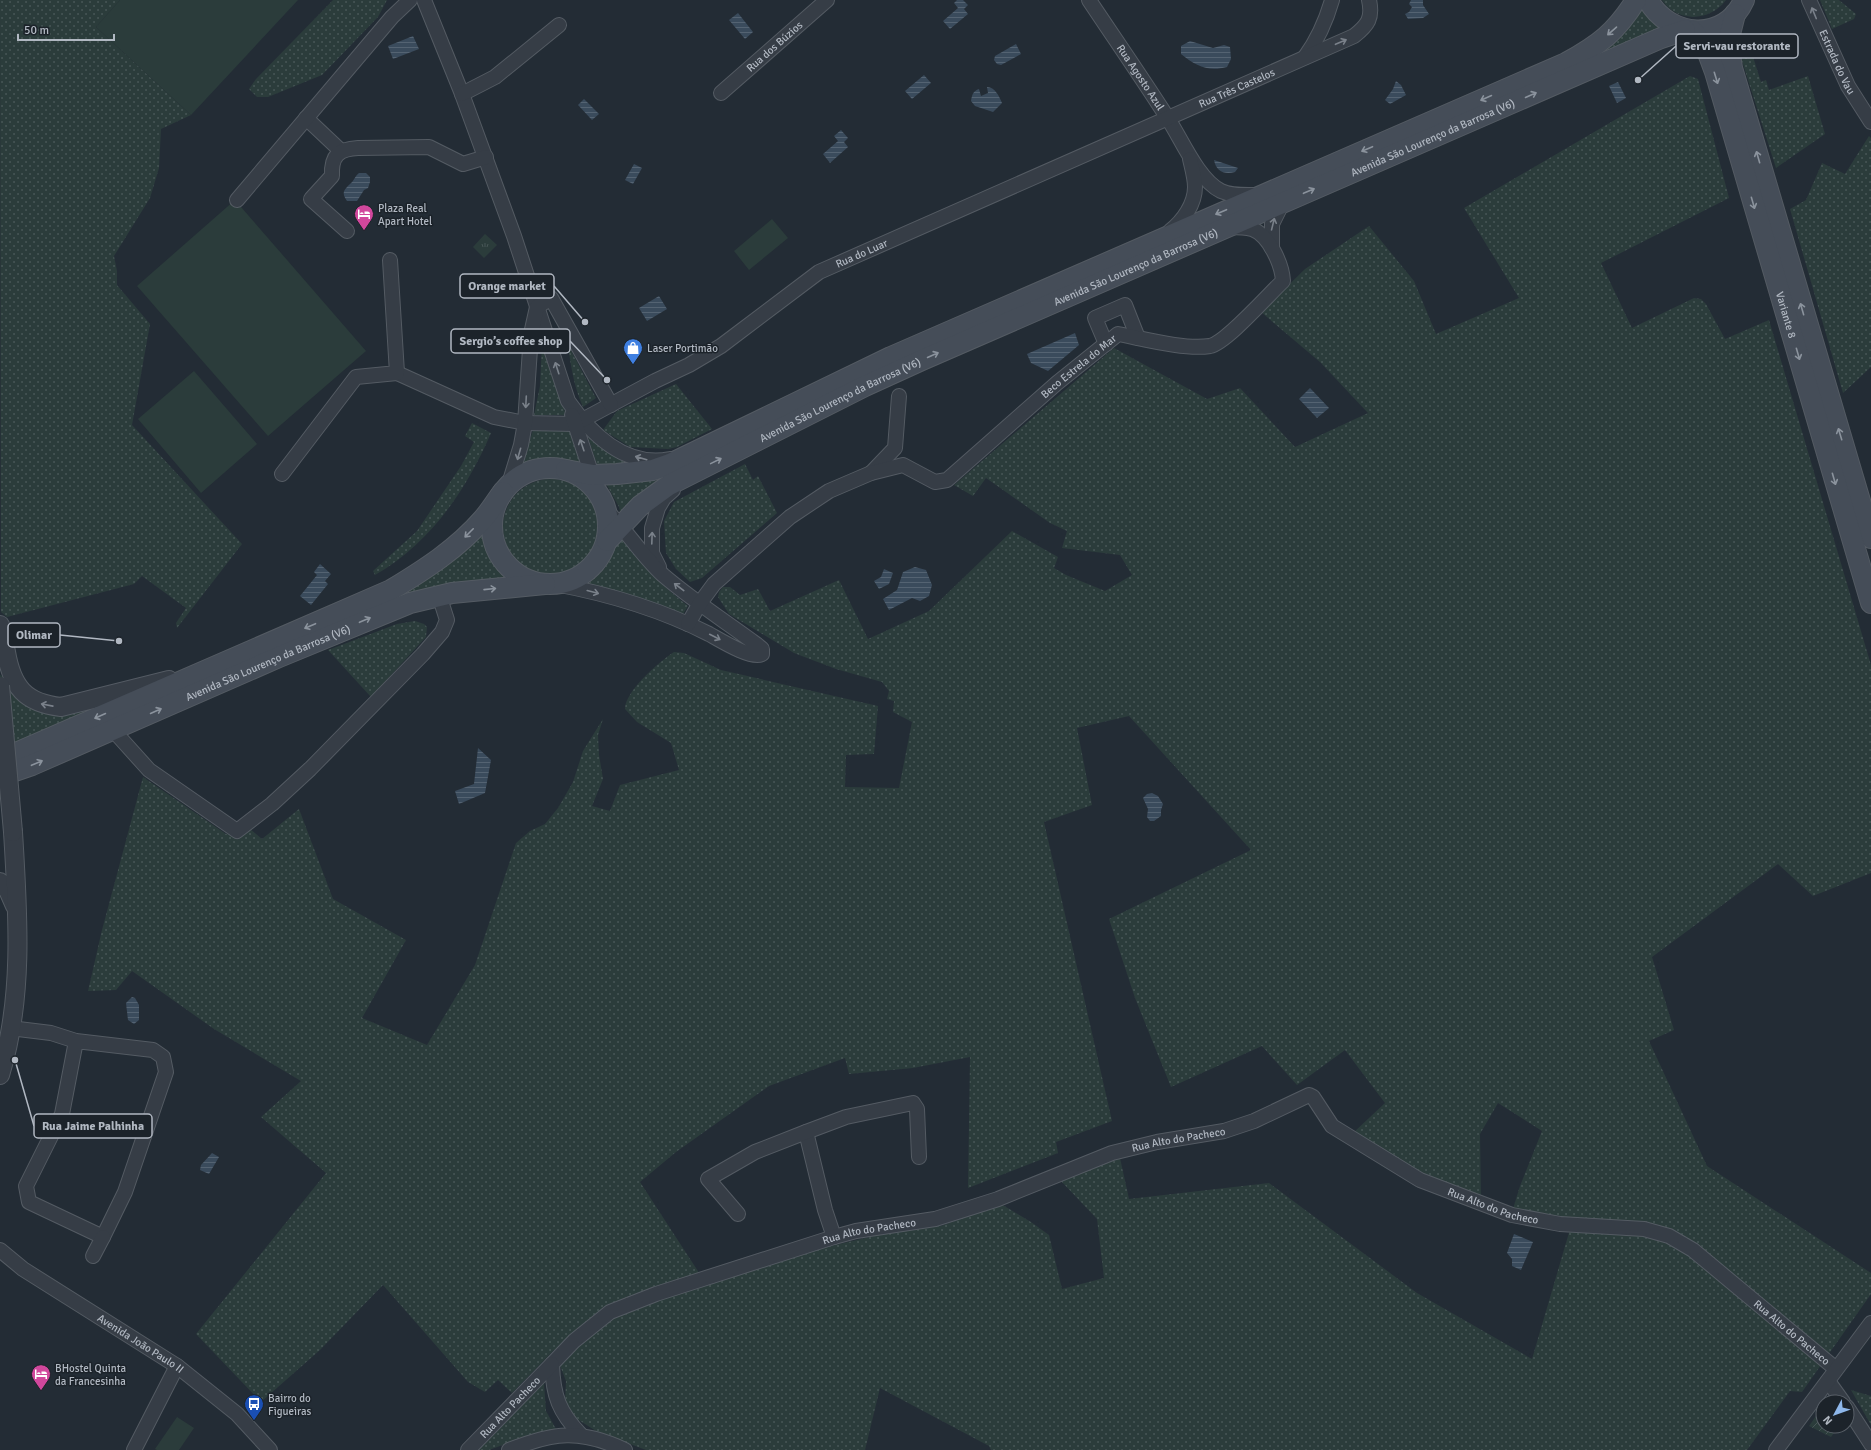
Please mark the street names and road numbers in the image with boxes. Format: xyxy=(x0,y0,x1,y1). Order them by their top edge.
street label: Rua dos Búzios xyxy=(744,18,806,75)
street label: Estrada do Vau xyxy=(1816,28,1858,97)
street label: Rua Agosto Azul xyxy=(1114,42,1167,113)
street label: Rua Três Castelos xyxy=(1197,66,1277,111)
street label: Avenida São Lourenço da Barrosa (V6) xyxy=(1349,97,1517,179)
street label: Avenida São Lourenço da Barrosa (V6) xyxy=(1052,226,1220,309)
street label: Rua do Luar xyxy=(834,237,890,271)
street label: Variante 8 xyxy=(1773,290,1799,340)
street label: Beco Estrela do Mar xyxy=(1038,332,1119,401)
street label: Avenida São Lourenço da Barrosa (V6) xyxy=(758,356,923,445)
street label: Avenida São Lourenço da Barrosa (V6) xyxy=(184,622,352,704)
street label: Rua Alto do Pacheco xyxy=(1130,1125,1227,1155)
street label: Rua Alto do Pacheco xyxy=(1446,1185,1540,1227)
street label: Rua Alto do Pacheco xyxy=(821,1216,917,1247)
street label: Rua Alto do Pacheco xyxy=(1751,1297,1832,1368)
street label: Avenida João Paulo II xyxy=(95,1312,186,1376)
street label: Rua Alto Pacheco xyxy=(477,1374,543,1441)

